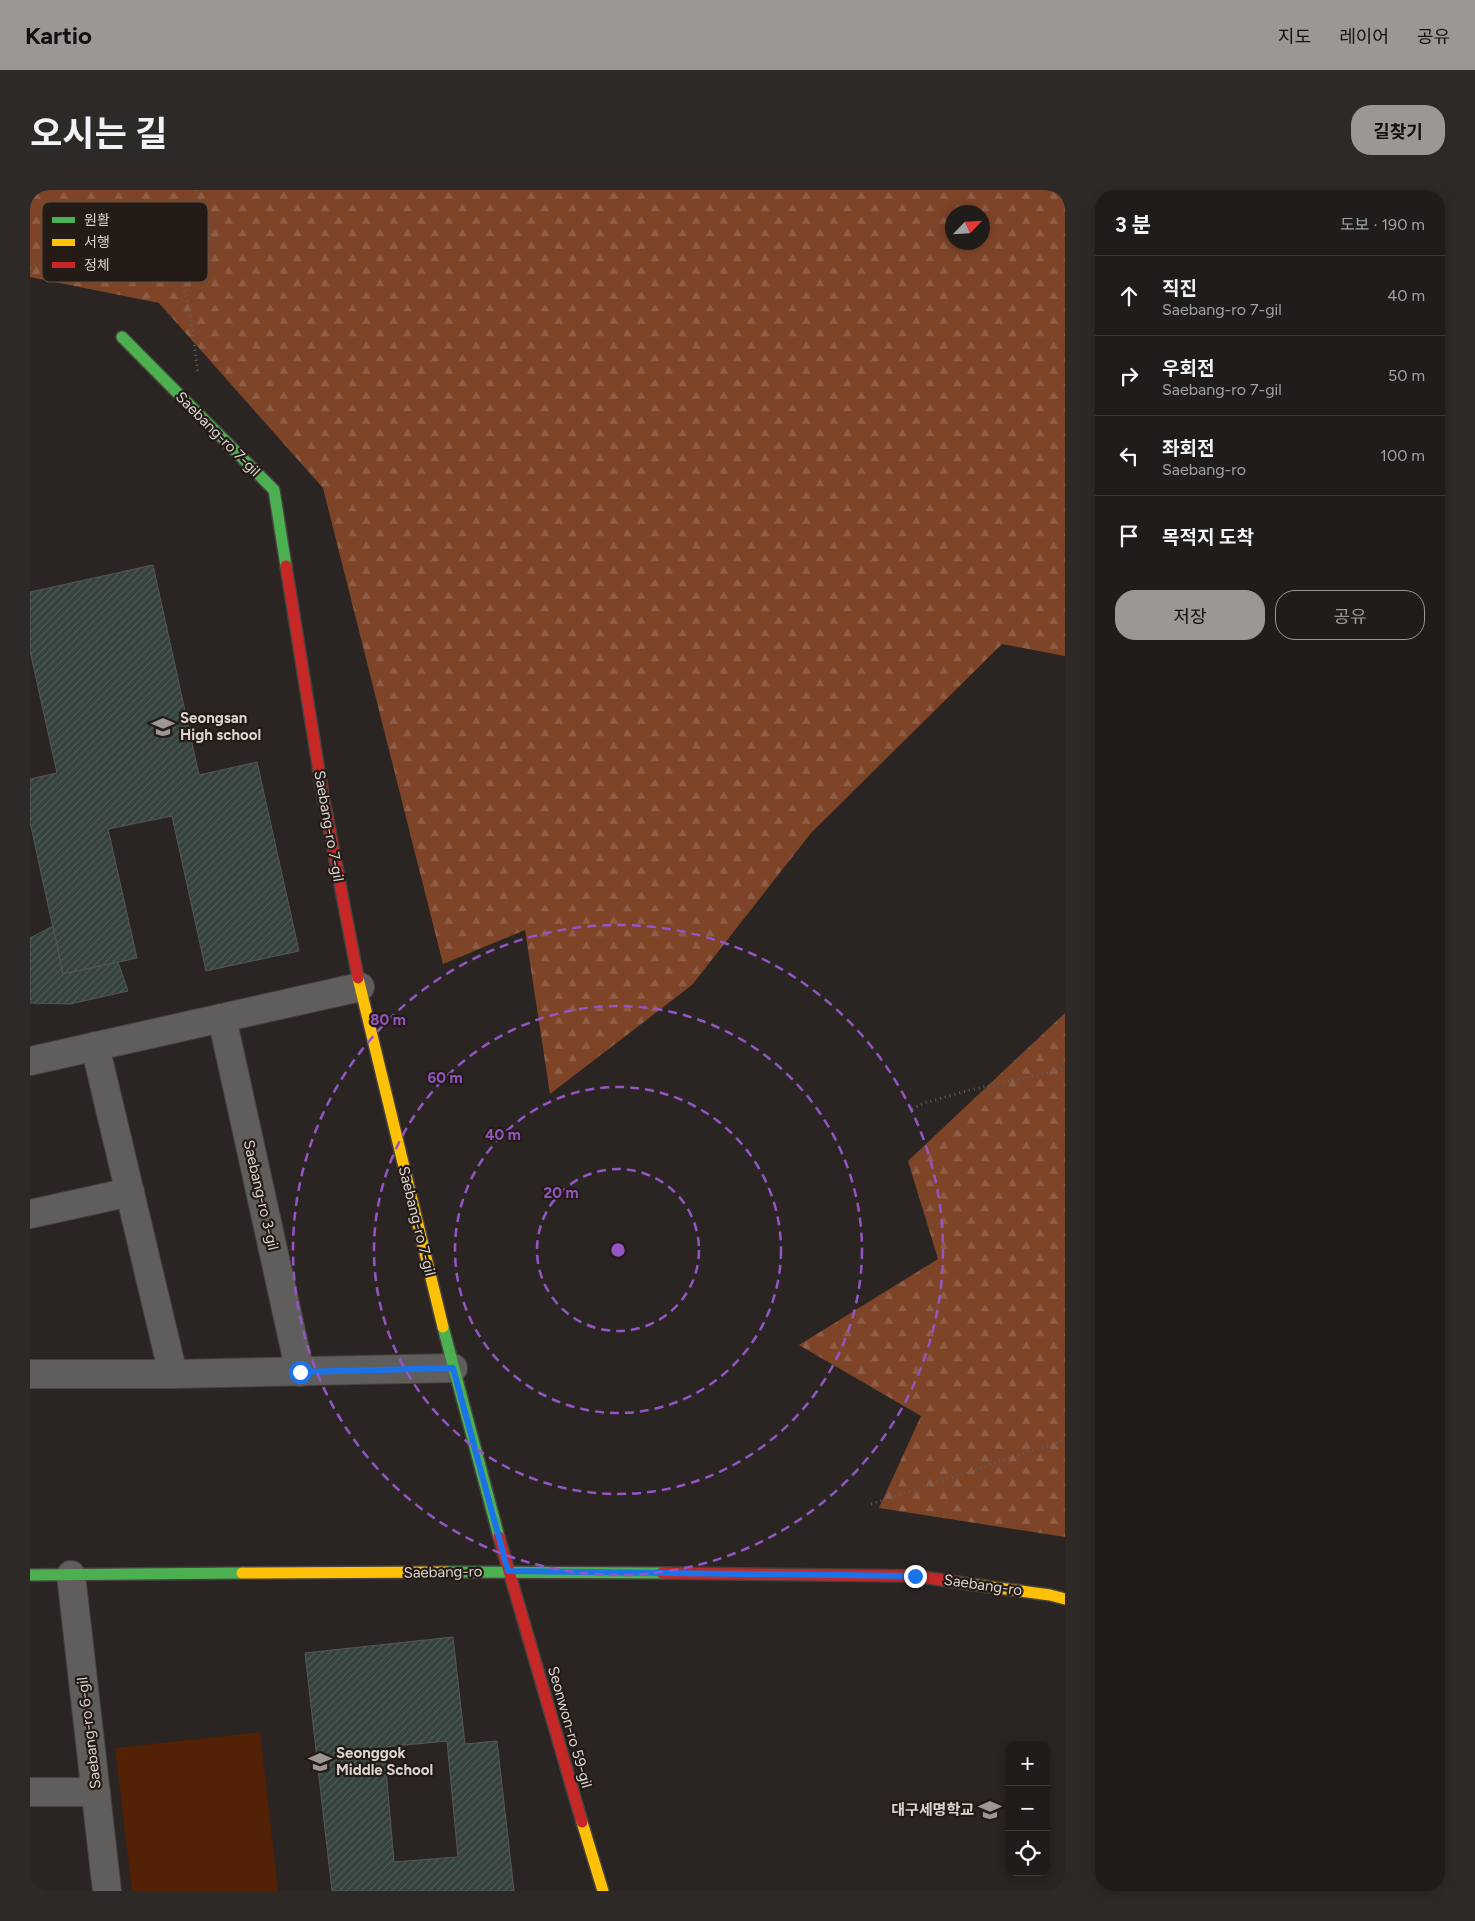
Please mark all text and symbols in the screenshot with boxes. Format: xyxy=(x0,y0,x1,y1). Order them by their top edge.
text: Kartio xyxy=(25,21,92,50)
text: 지도 xyxy=(1278,26,1311,48)
text: 레이어 xyxy=(1339,26,1389,48)
text: 공유 xyxy=(1417,26,1450,48)
button: 길찾기 xyxy=(1351,105,1445,155)
text: 오시는 길 xyxy=(30,113,167,155)
legend xyxy=(42,202,208,282)
north arrow xyxy=(945,205,990,250)
text: 원활 xyxy=(84,212,110,229)
text: 3 분 xyxy=(1115,212,1151,237)
text: 도보 · 190 m xyxy=(1340,215,1425,234)
text: 서행 xyxy=(84,234,110,251)
text: 정체 xyxy=(84,257,110,274)
text: 직진 xyxy=(1162,277,1197,300)
icon: ahead xyxy=(1115,282,1143,310)
text: 40 m xyxy=(1387,286,1425,305)
text: Saebang-ro 7-gil xyxy=(1162,300,1282,319)
text: 우회전 xyxy=(1162,357,1214,380)
icon: right xyxy=(1115,362,1143,390)
text: 50 m xyxy=(1388,366,1425,385)
text: Saebang-ro 7-gil xyxy=(1162,380,1282,399)
street label: Saebang-ro 7-gil xyxy=(172,388,264,480)
text: 좌회전 xyxy=(1162,437,1214,460)
icon: left xyxy=(1115,442,1143,470)
text: 100 m xyxy=(1380,446,1425,465)
text: Saebang-ro xyxy=(1162,460,1246,479)
icon: arrive xyxy=(1115,522,1143,550)
text: 목적지 도착 xyxy=(1162,526,1254,549)
button: 저장 xyxy=(1115,590,1265,640)
button: 공유 xyxy=(1275,590,1425,640)
place label: Seongsan High school xyxy=(180,709,261,744)
school or university icon: Seongsan High school xyxy=(150,714,176,740)
street label: Saebang-ro 7-gil xyxy=(310,769,348,883)
text: 80 m xyxy=(370,1011,406,1029)
text: 60 m xyxy=(427,1069,463,1087)
text: 40 m xyxy=(485,1126,521,1144)
street label: Saebang-ro 3-gil xyxy=(240,1138,282,1252)
street label: Saebang-ro 7-gil xyxy=(395,1164,439,1278)
text: 20 m xyxy=(543,1184,579,1202)
centre of rings xyxy=(609,1241,627,1259)
route start xyxy=(289,1361,312,1384)
street label: Saebang-ro xyxy=(403,1562,483,1582)
route end xyxy=(904,1565,927,1588)
street label: Saebang-ro xyxy=(943,1571,1024,1599)
street label: Seonwon-ro 59-gil xyxy=(544,1664,596,1790)
street label: Saebang-ro 6-gil xyxy=(73,1676,105,1790)
map controls xyxy=(1005,1741,1050,1876)
button: + xyxy=(1005,1741,1050,1786)
place label: Seonggok Middle School xyxy=(336,1744,433,1779)
school or university icon: Seonggok Middle School xyxy=(307,1749,333,1775)
button: − xyxy=(1005,1786,1050,1831)
school or university icon: 대구세명학교 xyxy=(977,1797,1003,1823)
place label: 대구세명학교 xyxy=(891,1801,974,1819)
button: locate xyxy=(1005,1831,1050,1876)

